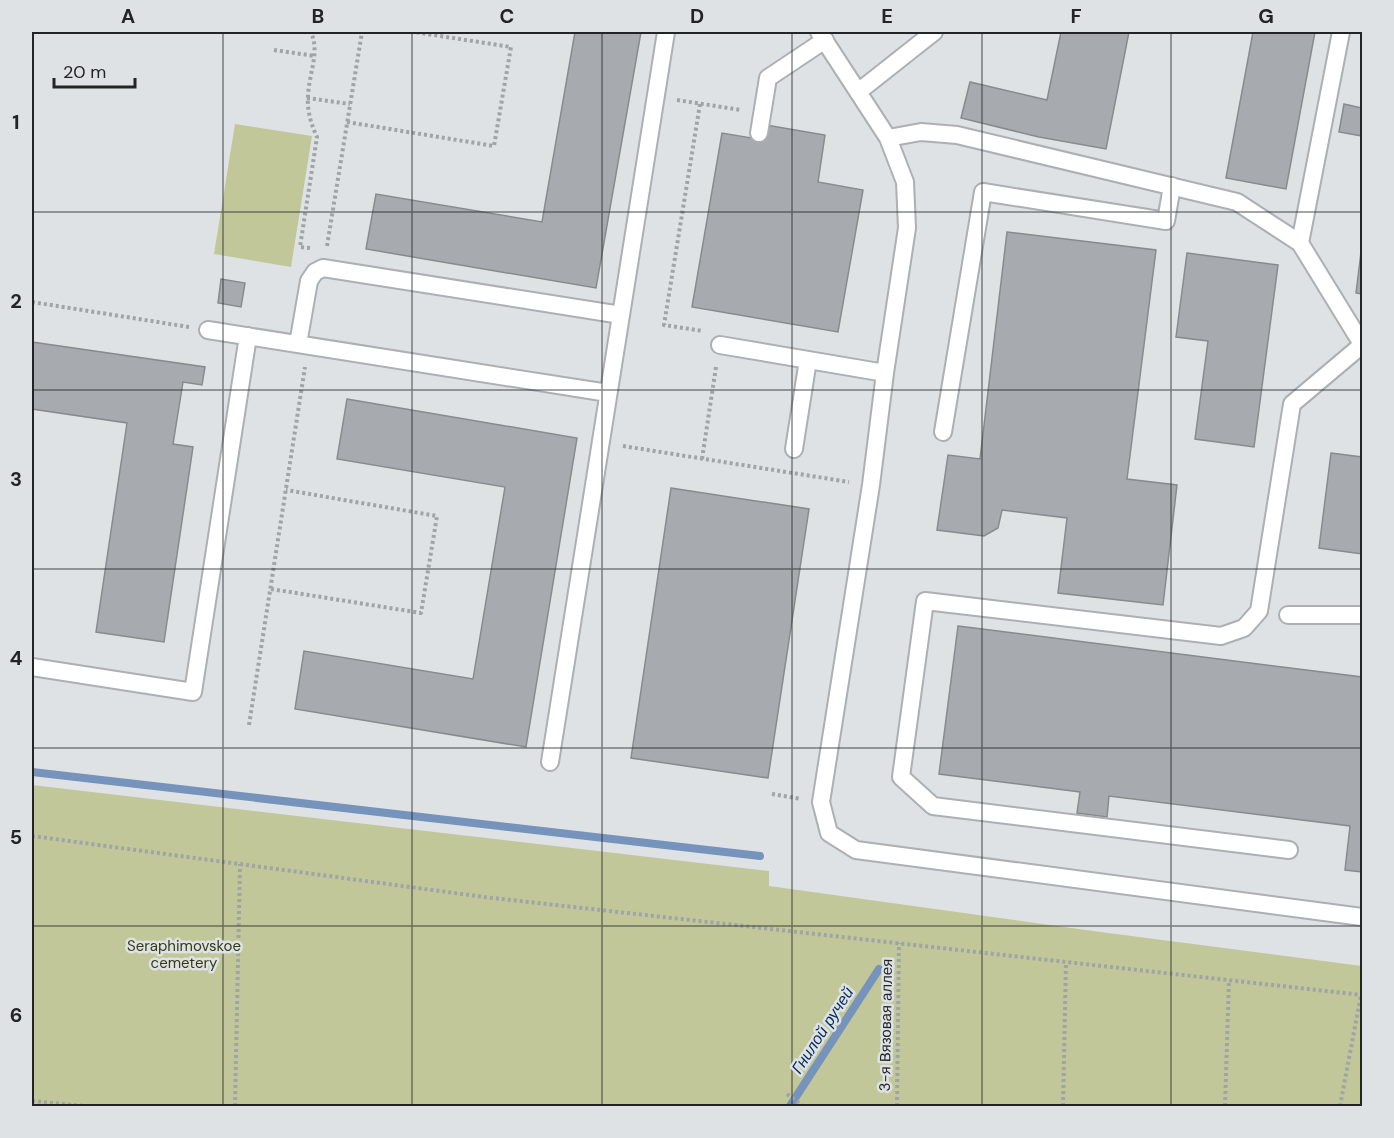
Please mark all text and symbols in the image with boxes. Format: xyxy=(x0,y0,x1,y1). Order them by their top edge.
text: A xyxy=(121,3,135,29)
text: B xyxy=(312,3,324,29)
text: C xyxy=(500,3,514,29)
text: D xyxy=(690,3,704,29)
text: E xyxy=(881,3,893,29)
text: F xyxy=(1070,3,1082,29)
text: G xyxy=(1258,3,1274,29)
scale bar xyxy=(54,51,135,89)
text: 20 m xyxy=(63,60,106,84)
text: 1 xyxy=(12,109,20,135)
text: 2 xyxy=(10,288,22,314)
text: 3 xyxy=(10,466,22,492)
text: 4 xyxy=(10,645,23,671)
text: 5 xyxy=(10,824,22,850)
park label: Seraphimovskoe cemetery xyxy=(127,936,241,973)
street label: 3-я Вязовая аллея xyxy=(875,958,897,1092)
water label: Гнилой ручей xyxy=(787,983,858,1078)
text: 6 xyxy=(10,1002,22,1028)

